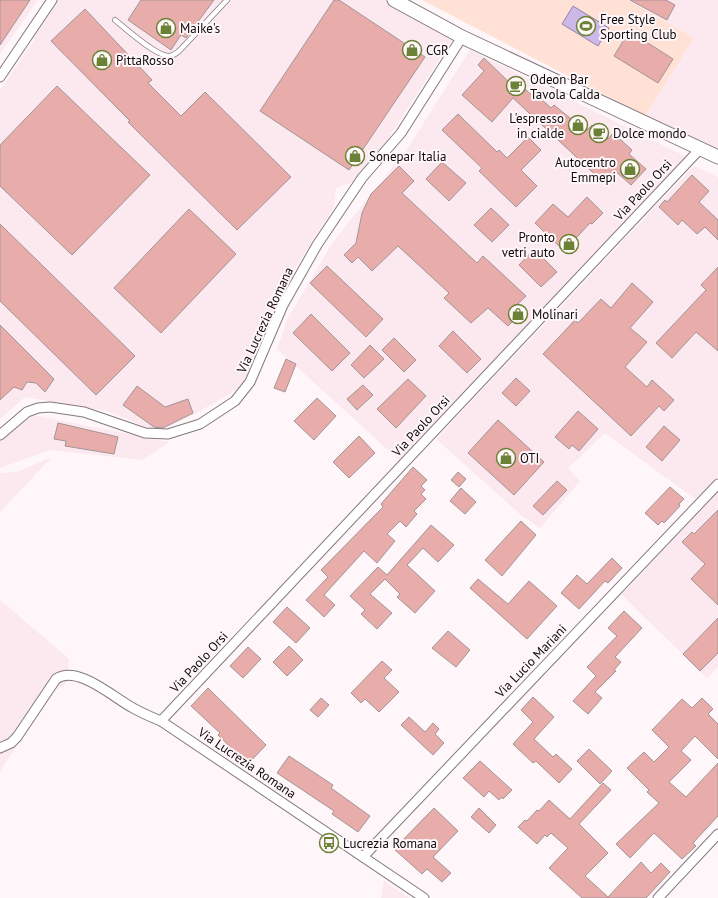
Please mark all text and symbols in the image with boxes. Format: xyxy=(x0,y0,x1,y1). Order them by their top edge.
place label: Free Style Sporting Club xyxy=(600,11,676,43)
sports icon: Free Style Sporting Club xyxy=(575,15,597,37)
shop icon: Maike's xyxy=(155,17,177,39)
place label: Maike's xyxy=(180,20,220,37)
shop icon: CGR xyxy=(401,39,423,61)
place label: CGR xyxy=(426,42,449,59)
shop icon: PittaRosso xyxy=(91,49,113,71)
place label: PittaRosso xyxy=(116,52,174,69)
place label: Odeon Bar Tavola Calda xyxy=(530,71,600,103)
cafe icon: Odeon Bar Tavola Calda xyxy=(505,75,527,97)
place label: L'espresso in cialde xyxy=(509,110,564,142)
shop icon: L'espresso in cialde xyxy=(567,114,589,136)
cafe icon: Dolce mondo xyxy=(588,122,610,144)
place label: Dolce mondo xyxy=(613,125,687,142)
shop icon: Sonepar Italia xyxy=(344,145,366,167)
place label: Sonepar Italia xyxy=(369,148,446,165)
place label: Autocentro Emmepi xyxy=(555,154,616,186)
street label: Via Paolo Orsi xyxy=(610,156,676,225)
shop icon: Autocentro Emmepi xyxy=(619,158,641,180)
place label: Pronto vetri auto xyxy=(502,229,555,261)
shop icon: Pronto vetri auto xyxy=(558,233,580,255)
street label: Via Lucrezia Romana xyxy=(233,264,297,377)
shop icon: Molinari xyxy=(507,303,529,325)
place label: Molinari xyxy=(532,306,578,323)
street label: Via Paolo Orsi xyxy=(388,392,454,461)
shop icon: OTI xyxy=(495,447,517,469)
place label: OTI xyxy=(520,450,539,467)
street label: Via Lucio Mariani xyxy=(491,621,570,702)
street label: Via Paolo Orsi xyxy=(166,628,232,697)
street label: Via Lucrezia Romana xyxy=(194,723,299,802)
bus stop icon: Lucrezia Romana xyxy=(318,832,340,854)
place label: Lucrezia Romana xyxy=(343,835,437,852)

